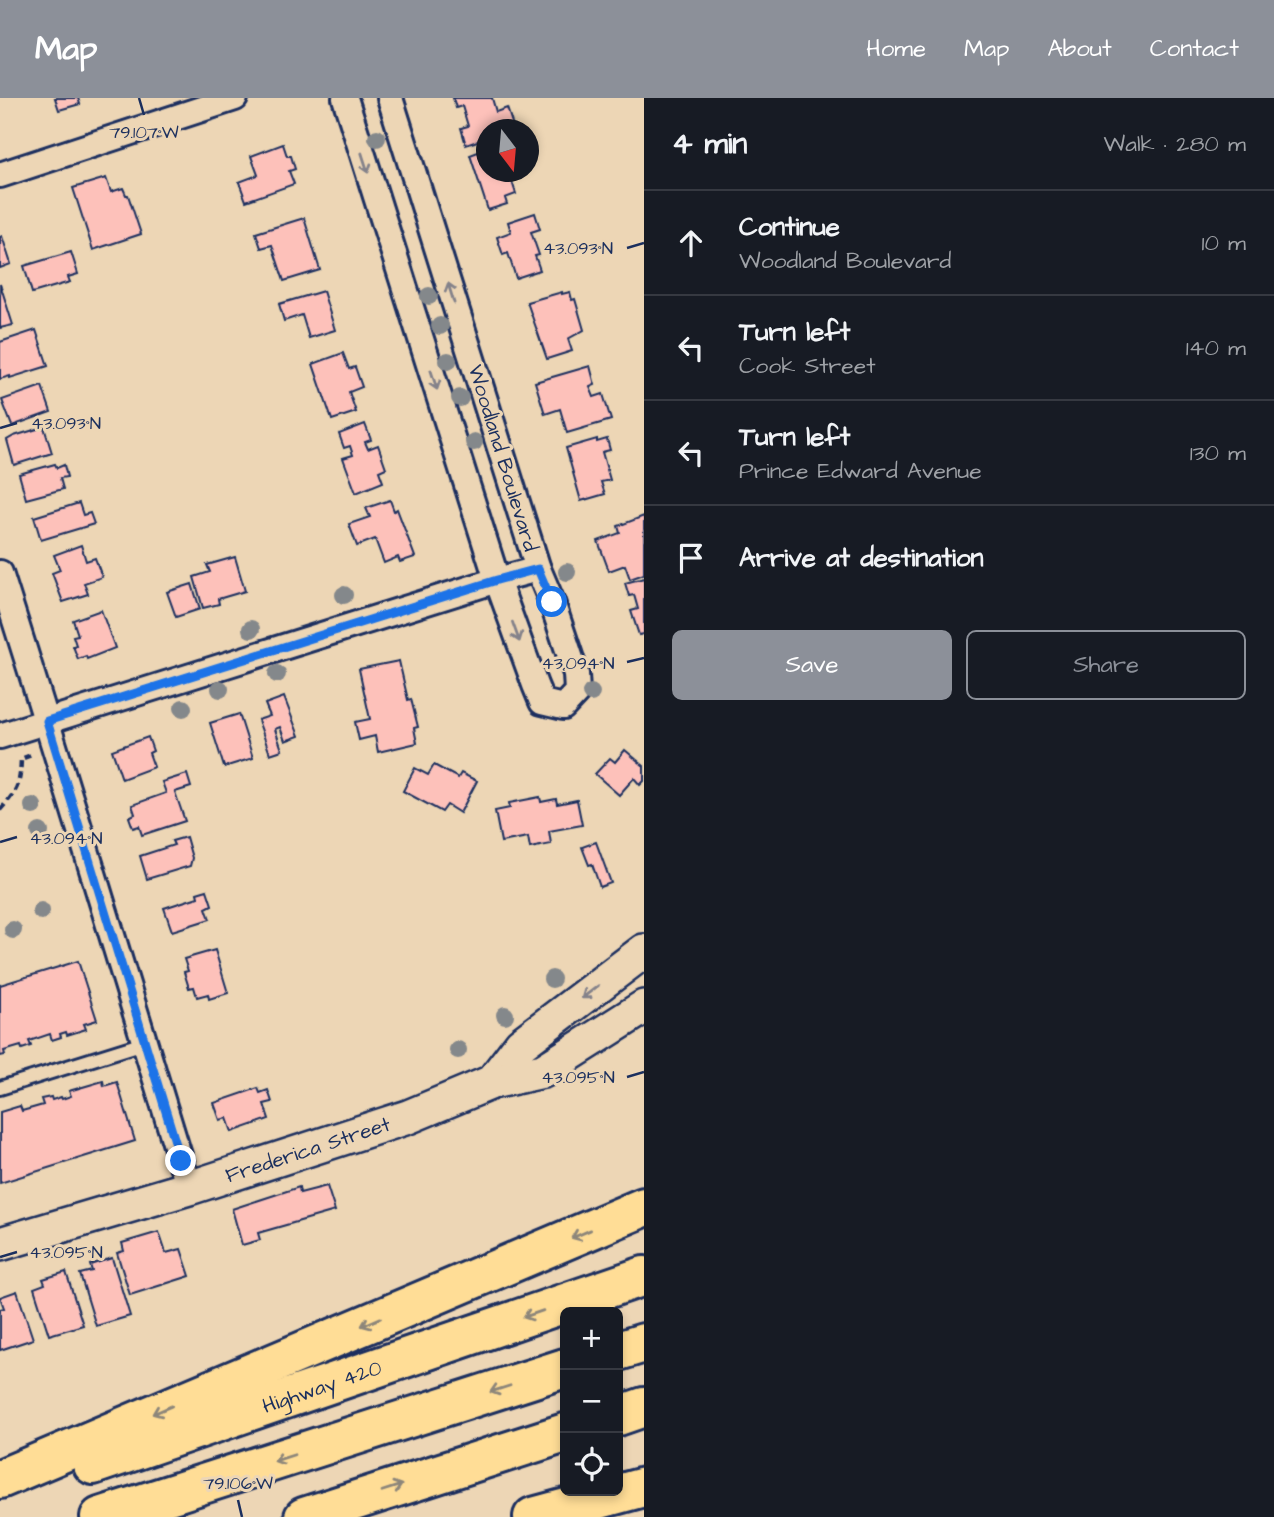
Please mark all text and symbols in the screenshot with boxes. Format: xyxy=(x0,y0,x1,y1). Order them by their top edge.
text: Map xyxy=(35,26,97,72)
text: Home xyxy=(866,32,926,66)
text: Map xyxy=(964,32,1009,66)
text: About xyxy=(1047,32,1112,66)
text: Contact xyxy=(1150,32,1239,66)
north arrow xyxy=(476,119,539,182)
text: 79.107°W xyxy=(109,120,179,145)
text: 4 min xyxy=(672,123,747,165)
text: Walk · 280 m xyxy=(1104,128,1246,160)
one-way arrow xyxy=(360,152,373,174)
text: Continue xyxy=(739,209,840,245)
icon: ahead xyxy=(672,224,710,262)
text: 10 m xyxy=(1201,227,1246,259)
text: 43.093°N xyxy=(543,236,613,261)
text: Woodland Boulevard xyxy=(739,245,951,277)
one-way arrow xyxy=(444,283,457,305)
text: Turn left xyxy=(739,314,850,350)
icon: left xyxy=(672,329,710,367)
text: 140 m xyxy=(1186,332,1246,364)
text: Cook Street xyxy=(739,350,875,382)
street label: Woodland Boulevard xyxy=(461,361,545,555)
one-way arrow xyxy=(428,369,441,391)
text: 43.093°N xyxy=(31,411,101,436)
text: Turn left xyxy=(739,419,850,455)
icon: left xyxy=(672,434,710,472)
text: 130 m xyxy=(1190,437,1246,469)
text: Prince Edward Avenue xyxy=(739,455,982,487)
icon: arrive xyxy=(672,539,710,577)
text: Arrive at destination xyxy=(739,540,984,576)
route start xyxy=(536,586,567,617)
one-way arrow xyxy=(511,621,523,643)
button: Save xyxy=(672,630,952,700)
button: Share xyxy=(966,630,1246,700)
text: 43.094°N xyxy=(541,651,615,676)
text: 43.094°N xyxy=(29,826,103,851)
one-way arrow xyxy=(581,985,599,1000)
text: 43.095°N xyxy=(541,1065,615,1090)
street label: Frederica Street xyxy=(222,1109,394,1190)
route end xyxy=(165,1145,196,1176)
one-way arrow xyxy=(571,1228,592,1241)
text: 43.095°N xyxy=(29,1240,103,1265)
map controls xyxy=(560,1307,623,1496)
button: + xyxy=(560,1307,623,1370)
one-way arrow xyxy=(522,1308,544,1321)
one-way arrow xyxy=(361,1316,383,1329)
street label: Highway 420 xyxy=(258,1353,385,1420)
button: − xyxy=(560,1370,623,1433)
one-way arrow xyxy=(490,1384,512,1396)
one-way arrow xyxy=(152,1405,173,1418)
button: locate xyxy=(560,1433,623,1496)
one-way arrow xyxy=(273,1453,295,1466)
text: 79.106°W xyxy=(203,1471,273,1496)
one-way arrow xyxy=(381,1481,403,1494)

